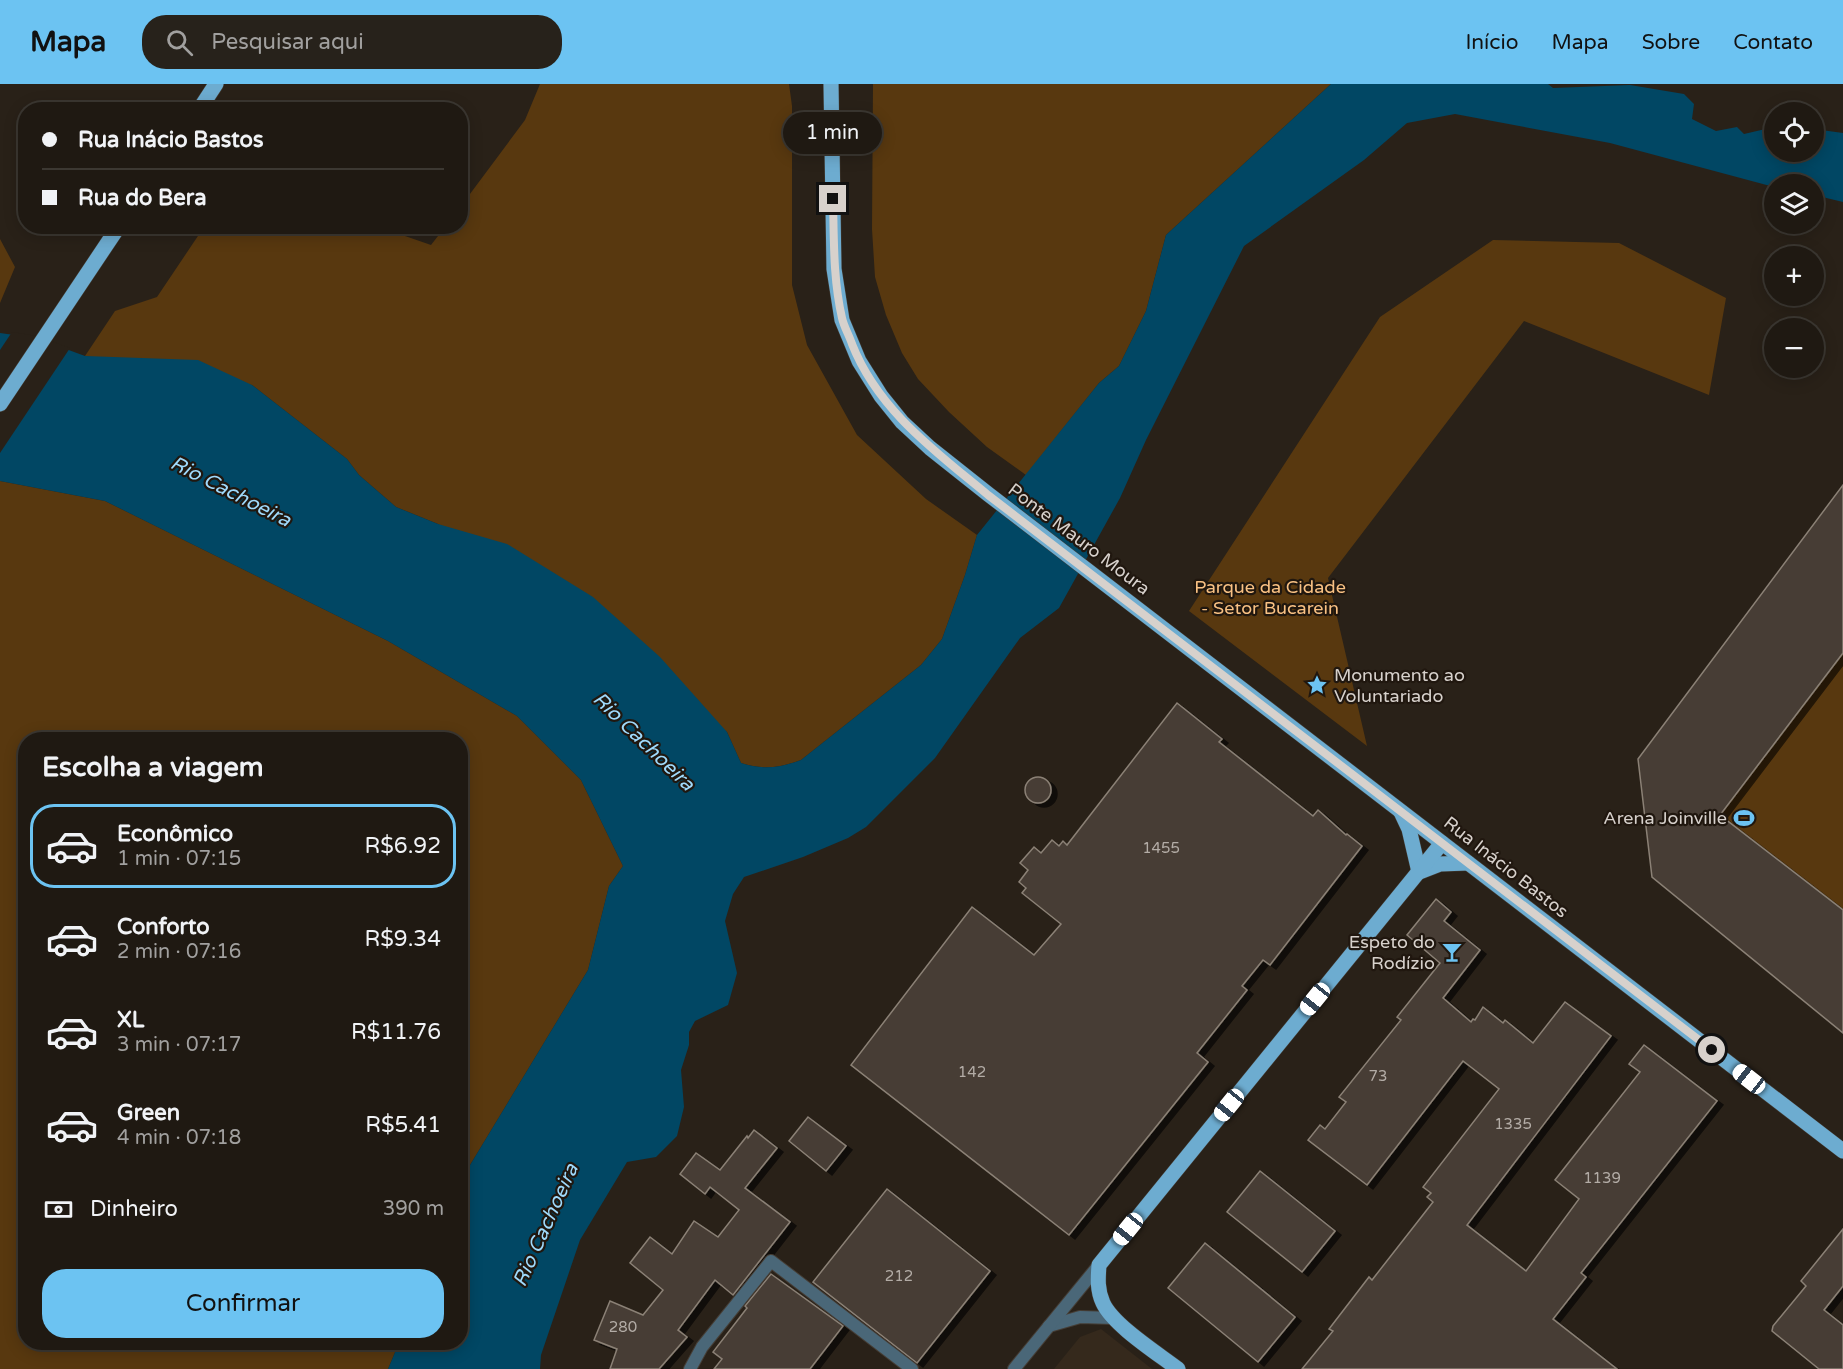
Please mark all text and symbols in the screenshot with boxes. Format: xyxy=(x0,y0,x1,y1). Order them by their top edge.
search box xyxy=(142,15,562,69)
text: Mapa xyxy=(30,25,106,59)
icon: search xyxy=(163,26,196,59)
text: Pesquisar aqui xyxy=(211,29,364,55)
text: Início xyxy=(1466,30,1518,55)
text: Mapa xyxy=(1551,30,1609,55)
text: Sobre xyxy=(1642,30,1700,55)
text: Contato xyxy=(1733,30,1813,55)
map controls xyxy=(1764,102,1824,378)
button: locate xyxy=(1764,102,1824,162)
callout: 1 min xyxy=(784,112,882,154)
text: 1 min xyxy=(806,121,859,145)
text: Rua Inácio Bastos xyxy=(78,127,264,153)
button: layers xyxy=(1764,174,1824,234)
text: Rua do Bera xyxy=(78,185,207,211)
route end xyxy=(819,185,846,212)
button: + xyxy=(1764,246,1824,306)
button: − xyxy=(1764,318,1824,378)
water label: Rio Cachoeira xyxy=(166,451,295,533)
street label: Ponte Mauro Moura xyxy=(1004,479,1154,599)
park label: Parque da Cidade - Setor Bucarein xyxy=(1194,576,1346,619)
place label: Monumento ao Voluntariado xyxy=(1334,664,1465,707)
place icon: Monumento ao Voluntariado xyxy=(1305,673,1329,697)
water label: Rio Cachoeira xyxy=(588,687,700,797)
text: Escolha a viagem xyxy=(42,751,264,784)
sports icon: Arena Joinville xyxy=(1732,806,1756,830)
place label: Arena Joinville xyxy=(1603,807,1727,829)
street label: Rua Inácio Bastos xyxy=(1439,812,1573,922)
icon: car xyxy=(45,819,99,873)
text: Econômico xyxy=(117,821,233,847)
text: R$6.92 xyxy=(365,833,441,859)
house number: 1455 xyxy=(1142,839,1180,857)
text: 1 min · 07:15 xyxy=(117,847,241,871)
icon: car xyxy=(45,912,99,966)
text: Conforto xyxy=(117,914,210,940)
text: R$9.34 xyxy=(365,926,441,952)
place label: Espeto do Rodízio xyxy=(1349,931,1435,974)
text: 2 min · 07:16 xyxy=(117,940,241,964)
bar icon: Espeto do Rodízio xyxy=(1440,940,1464,964)
car xyxy=(1297,979,1333,1019)
icon: car xyxy=(45,1005,99,1059)
text: XL xyxy=(117,1007,144,1033)
text: R$11.76 xyxy=(351,1019,441,1045)
text: 3 min · 07:17 xyxy=(117,1033,241,1057)
route start xyxy=(1698,1036,1725,1063)
car xyxy=(1729,1061,1769,1097)
house number: 142 xyxy=(958,1063,986,1081)
house number: 73 xyxy=(1369,1067,1387,1085)
car xyxy=(1211,1085,1247,1125)
icon: car xyxy=(45,1098,99,1152)
text: Green xyxy=(117,1100,180,1126)
text: R$5.41 xyxy=(365,1112,441,1138)
house number: 1335 xyxy=(1494,1115,1532,1133)
text: 4 min · 07:18 xyxy=(117,1126,241,1150)
water label: Rio Cachoeira xyxy=(508,1160,584,1291)
house number: 1139 xyxy=(1583,1169,1621,1187)
icon: cash xyxy=(42,1193,75,1226)
text: Dinheiro xyxy=(90,1196,178,1222)
text: 390 m xyxy=(383,1197,444,1221)
car xyxy=(1110,1209,1146,1249)
house number: 212 xyxy=(885,1267,913,1285)
button: Confirmar xyxy=(42,1269,444,1338)
house number: 280 xyxy=(609,1318,637,1336)

